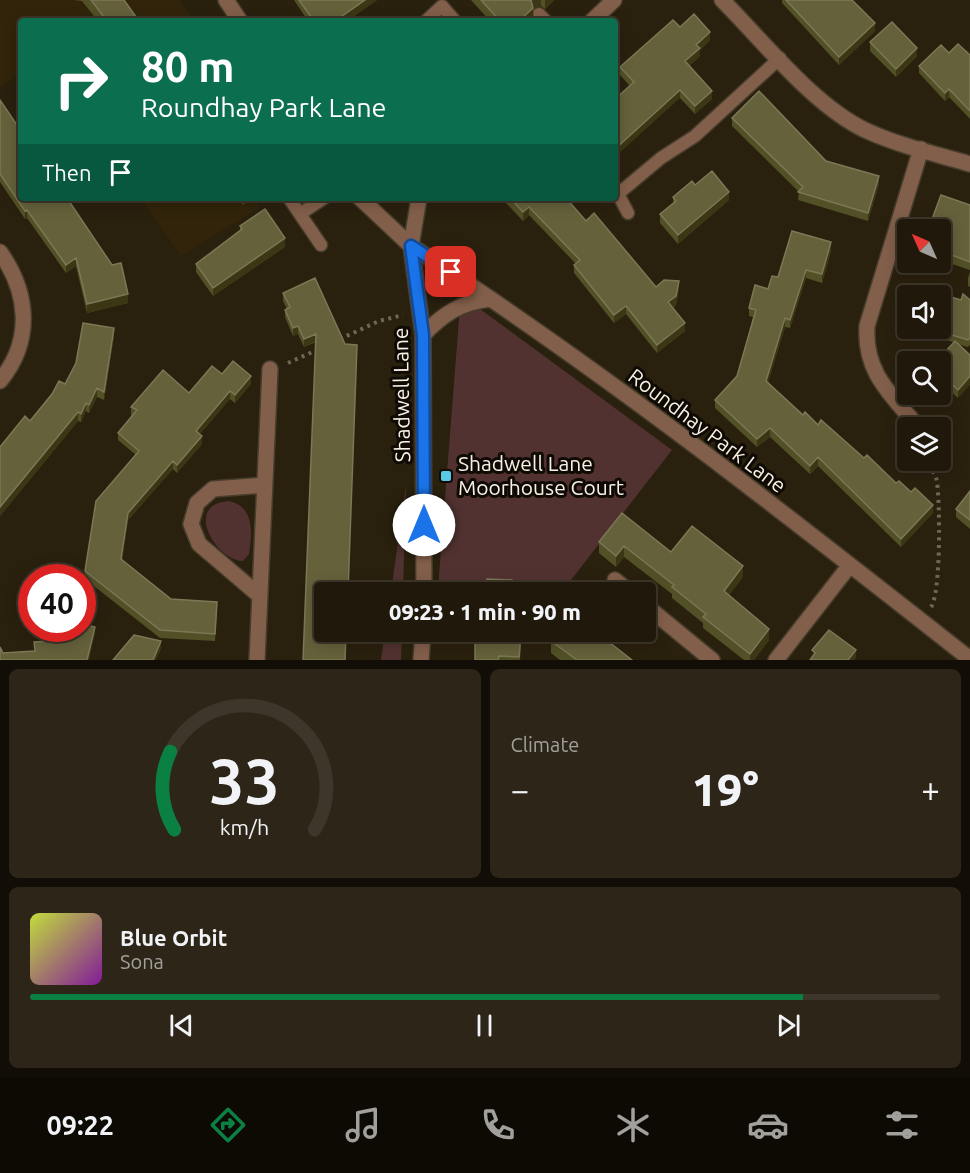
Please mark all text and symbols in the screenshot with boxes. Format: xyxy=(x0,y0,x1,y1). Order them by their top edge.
icon: right xyxy=(42,42,120,120)
text: 80 m xyxy=(141,43,235,90)
text: Roundhay Park Lane xyxy=(141,92,386,122)
icon: arrive xyxy=(104,156,137,189)
text: Then xyxy=(42,160,92,185)
north arrow xyxy=(897,219,951,273)
map controls xyxy=(897,219,951,471)
pin xyxy=(425,246,476,297)
icon: arrive xyxy=(434,255,467,288)
button: sound xyxy=(897,285,951,339)
street label: Shadwell Lane xyxy=(388,327,414,463)
button: search xyxy=(897,351,951,405)
street label: Roundhay Park Lane xyxy=(624,363,791,497)
button: layers xyxy=(897,417,951,471)
place label: Shadwell Lane Moorhouse Court xyxy=(458,451,624,499)
marker: Shadwell Lane Moorhouse Court xyxy=(439,469,453,483)
position arrow xyxy=(392,493,456,557)
speed limit sign: 40 xyxy=(18,564,96,642)
text: 09:23 · 1 min · 90 m xyxy=(389,599,581,624)
text: Climate xyxy=(511,733,579,756)
text: 33 xyxy=(210,746,280,816)
text: 19° xyxy=(692,764,759,815)
text: − xyxy=(511,771,529,808)
text: + xyxy=(921,771,940,808)
text: km/h xyxy=(220,816,269,840)
text: Blue Orbit xyxy=(120,925,227,950)
text: Sona xyxy=(120,950,164,973)
icon: previous xyxy=(165,1009,198,1042)
icon: pause xyxy=(468,1009,501,1042)
icon: next xyxy=(772,1009,805,1042)
icon: directions xyxy=(207,1104,249,1146)
icon: music xyxy=(342,1104,384,1146)
icon: phone xyxy=(477,1104,519,1146)
icon: climate xyxy=(612,1104,654,1146)
icon: car xyxy=(747,1104,789,1146)
icon: filters xyxy=(881,1104,923,1146)
text: 09:22 xyxy=(46,1110,114,1140)

